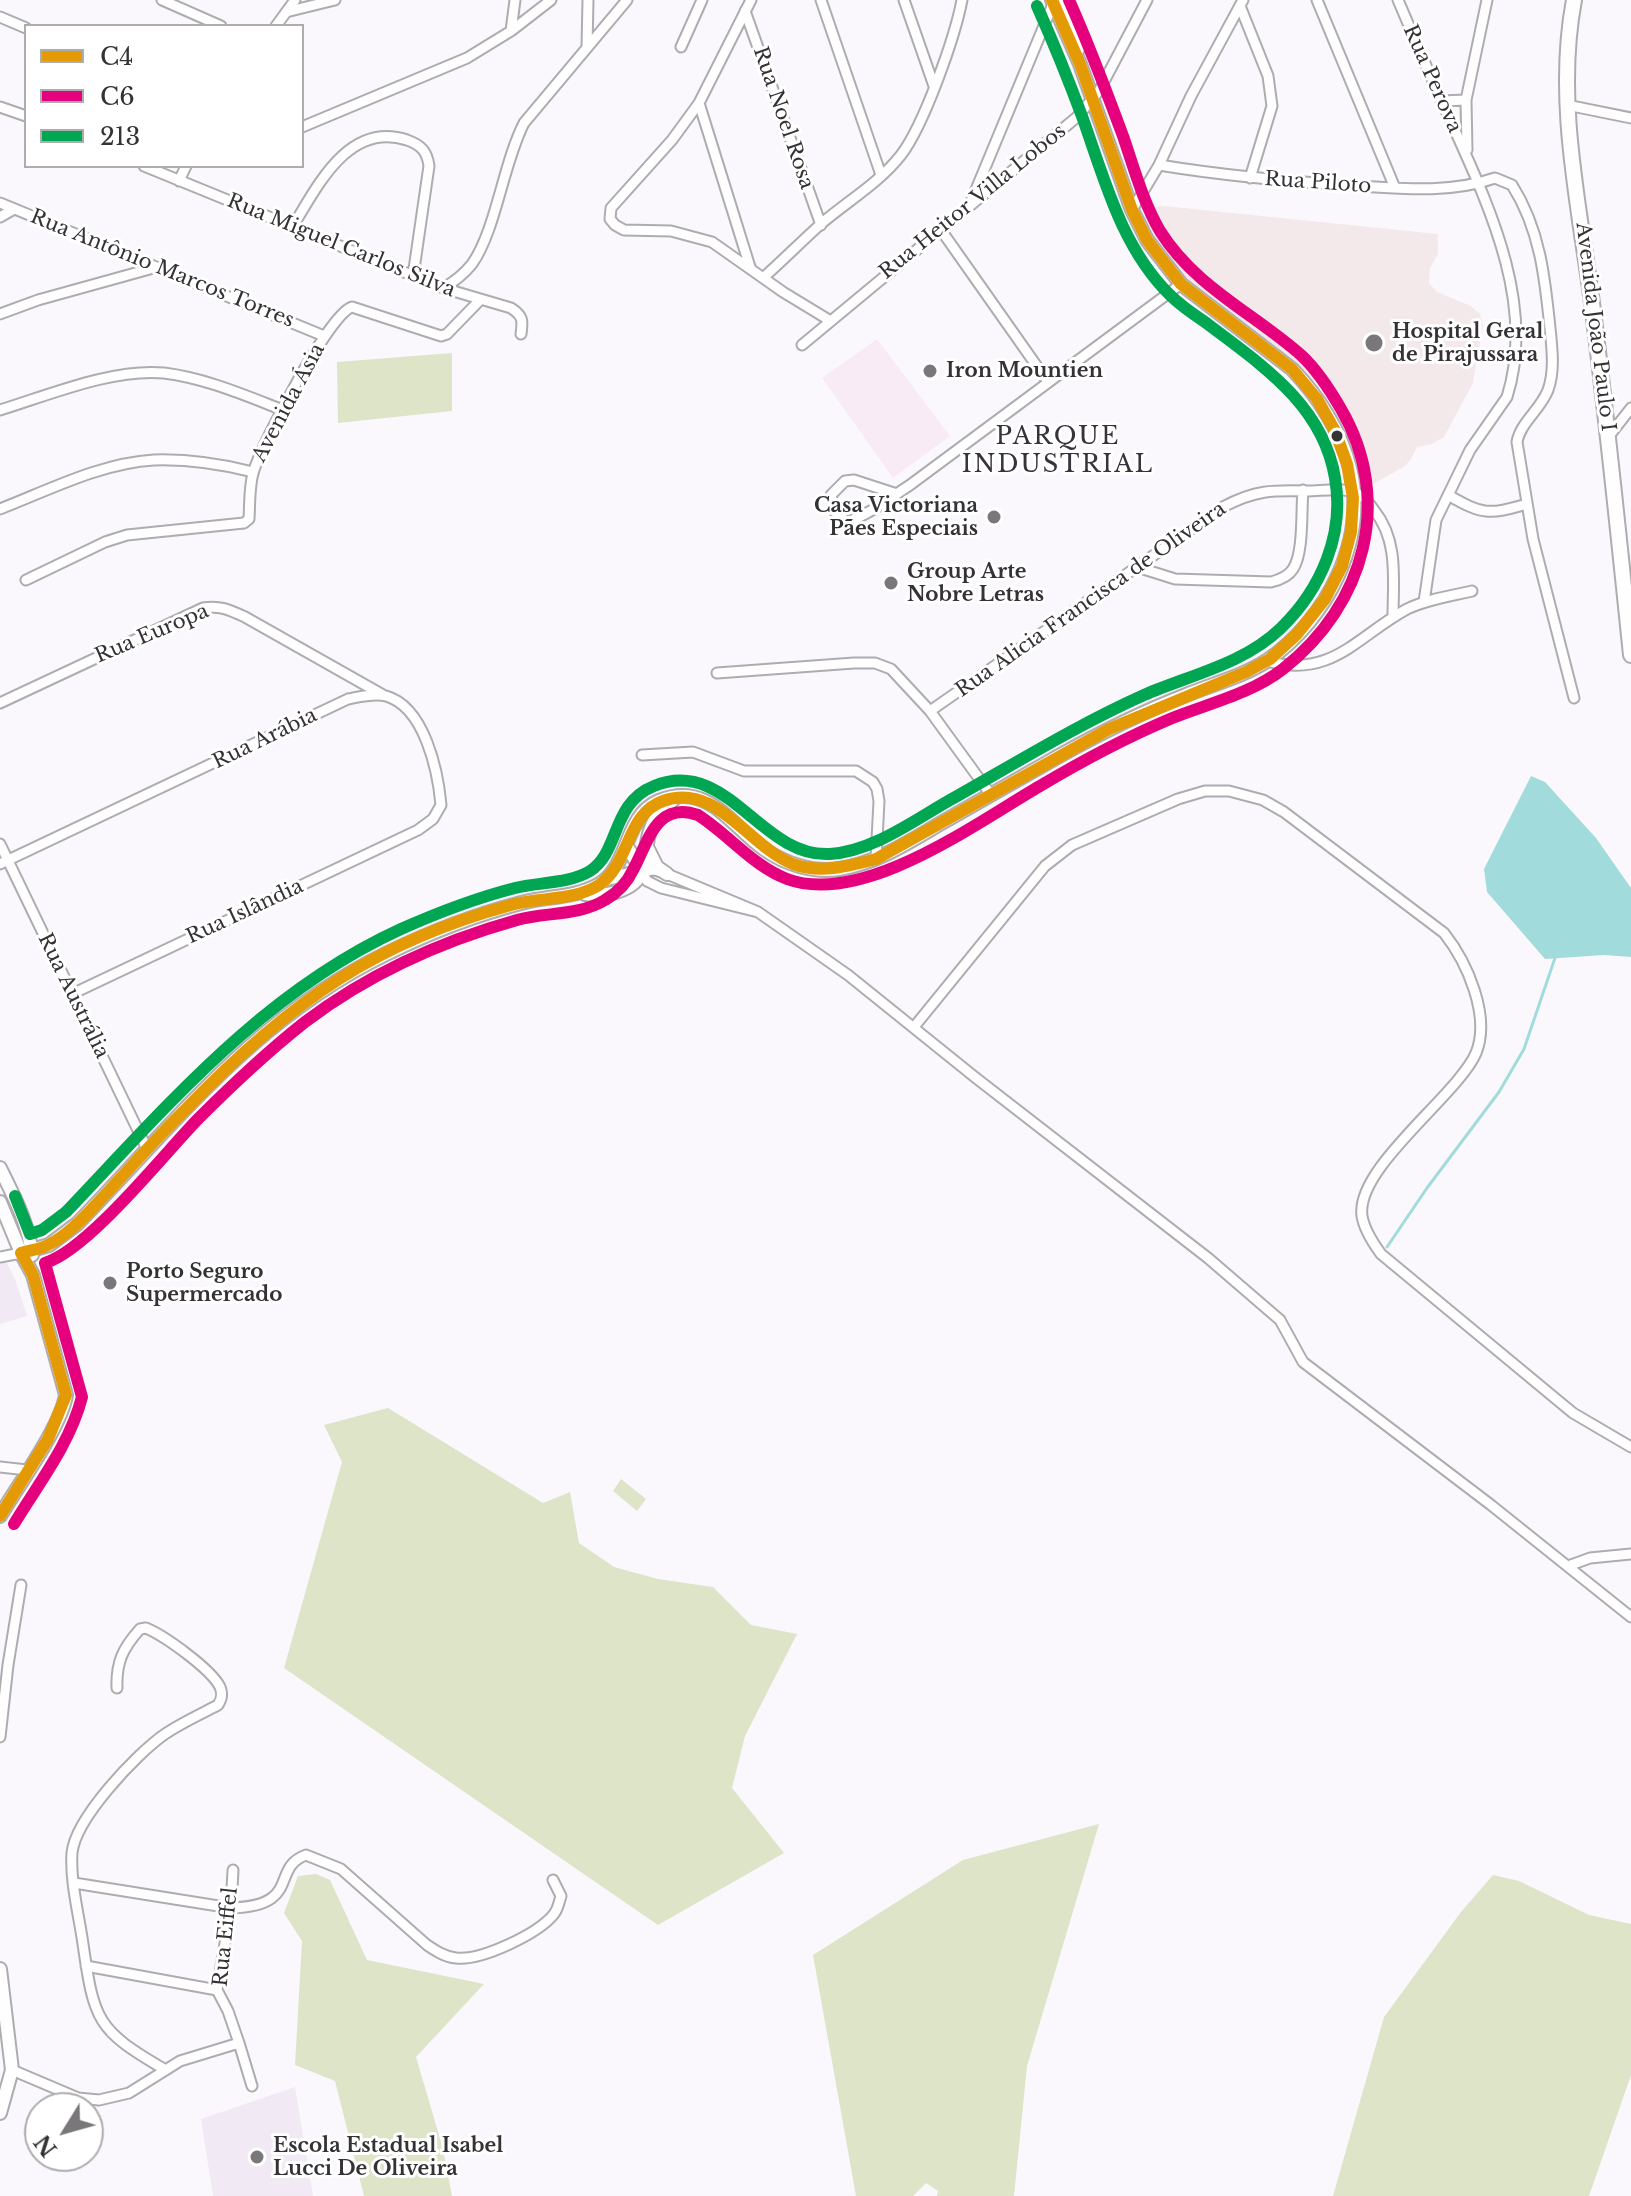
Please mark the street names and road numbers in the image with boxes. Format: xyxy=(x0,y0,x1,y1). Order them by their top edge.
street label: Rua Perova xyxy=(1398,21,1466,137)
street label: Rua Noel Rosa xyxy=(747,44,819,192)
street label: Rua Heitor Villa Lobos xyxy=(875,119,1071,285)
street label: Rua Piloto xyxy=(1264,167,1372,199)
street label: Rua Miguel Carlos Silva xyxy=(223,189,459,303)
street label: Rua Antônio Marcos Torres xyxy=(27,205,297,333)
street label: Avenida João Paulo I xyxy=(1570,221,1620,433)
street label: Avenida Ásia xyxy=(248,340,330,466)
street label: Rua Alicia Francisca de Oliveira xyxy=(951,497,1231,703)
street label: Rua Europa xyxy=(92,599,212,669)
street label: Rua Arábia xyxy=(209,703,321,775)
street label: Rua Islândia xyxy=(183,874,307,950)
street label: Rua Austrália xyxy=(32,930,114,1062)
street label: Rua Eiffel xyxy=(209,1886,243,1988)

